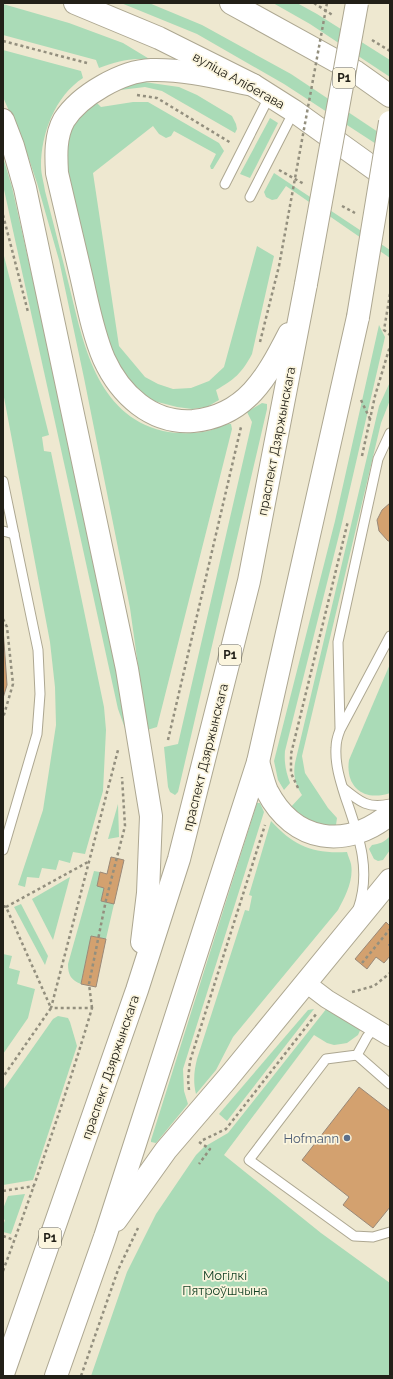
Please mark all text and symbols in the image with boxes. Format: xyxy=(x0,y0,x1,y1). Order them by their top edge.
street label: вуліца Алібегава xyxy=(190,49,287,112)
road number: Р1 xyxy=(333,68,355,88)
street label: праспект Дзяржынскага xyxy=(255,365,298,517)
road number: Р1 xyxy=(219,645,241,665)
street label: праспект Дзяржынскага xyxy=(180,682,231,832)
street label: праспект Дзяржынскага xyxy=(79,993,142,1141)
place label: Hofmann xyxy=(283,1131,339,1146)
marker: Hofmann xyxy=(342,1133,352,1143)
road number: Р1 xyxy=(39,1228,61,1248)
park label: Могілкі Пятроўшчына xyxy=(182,1268,268,1298)

